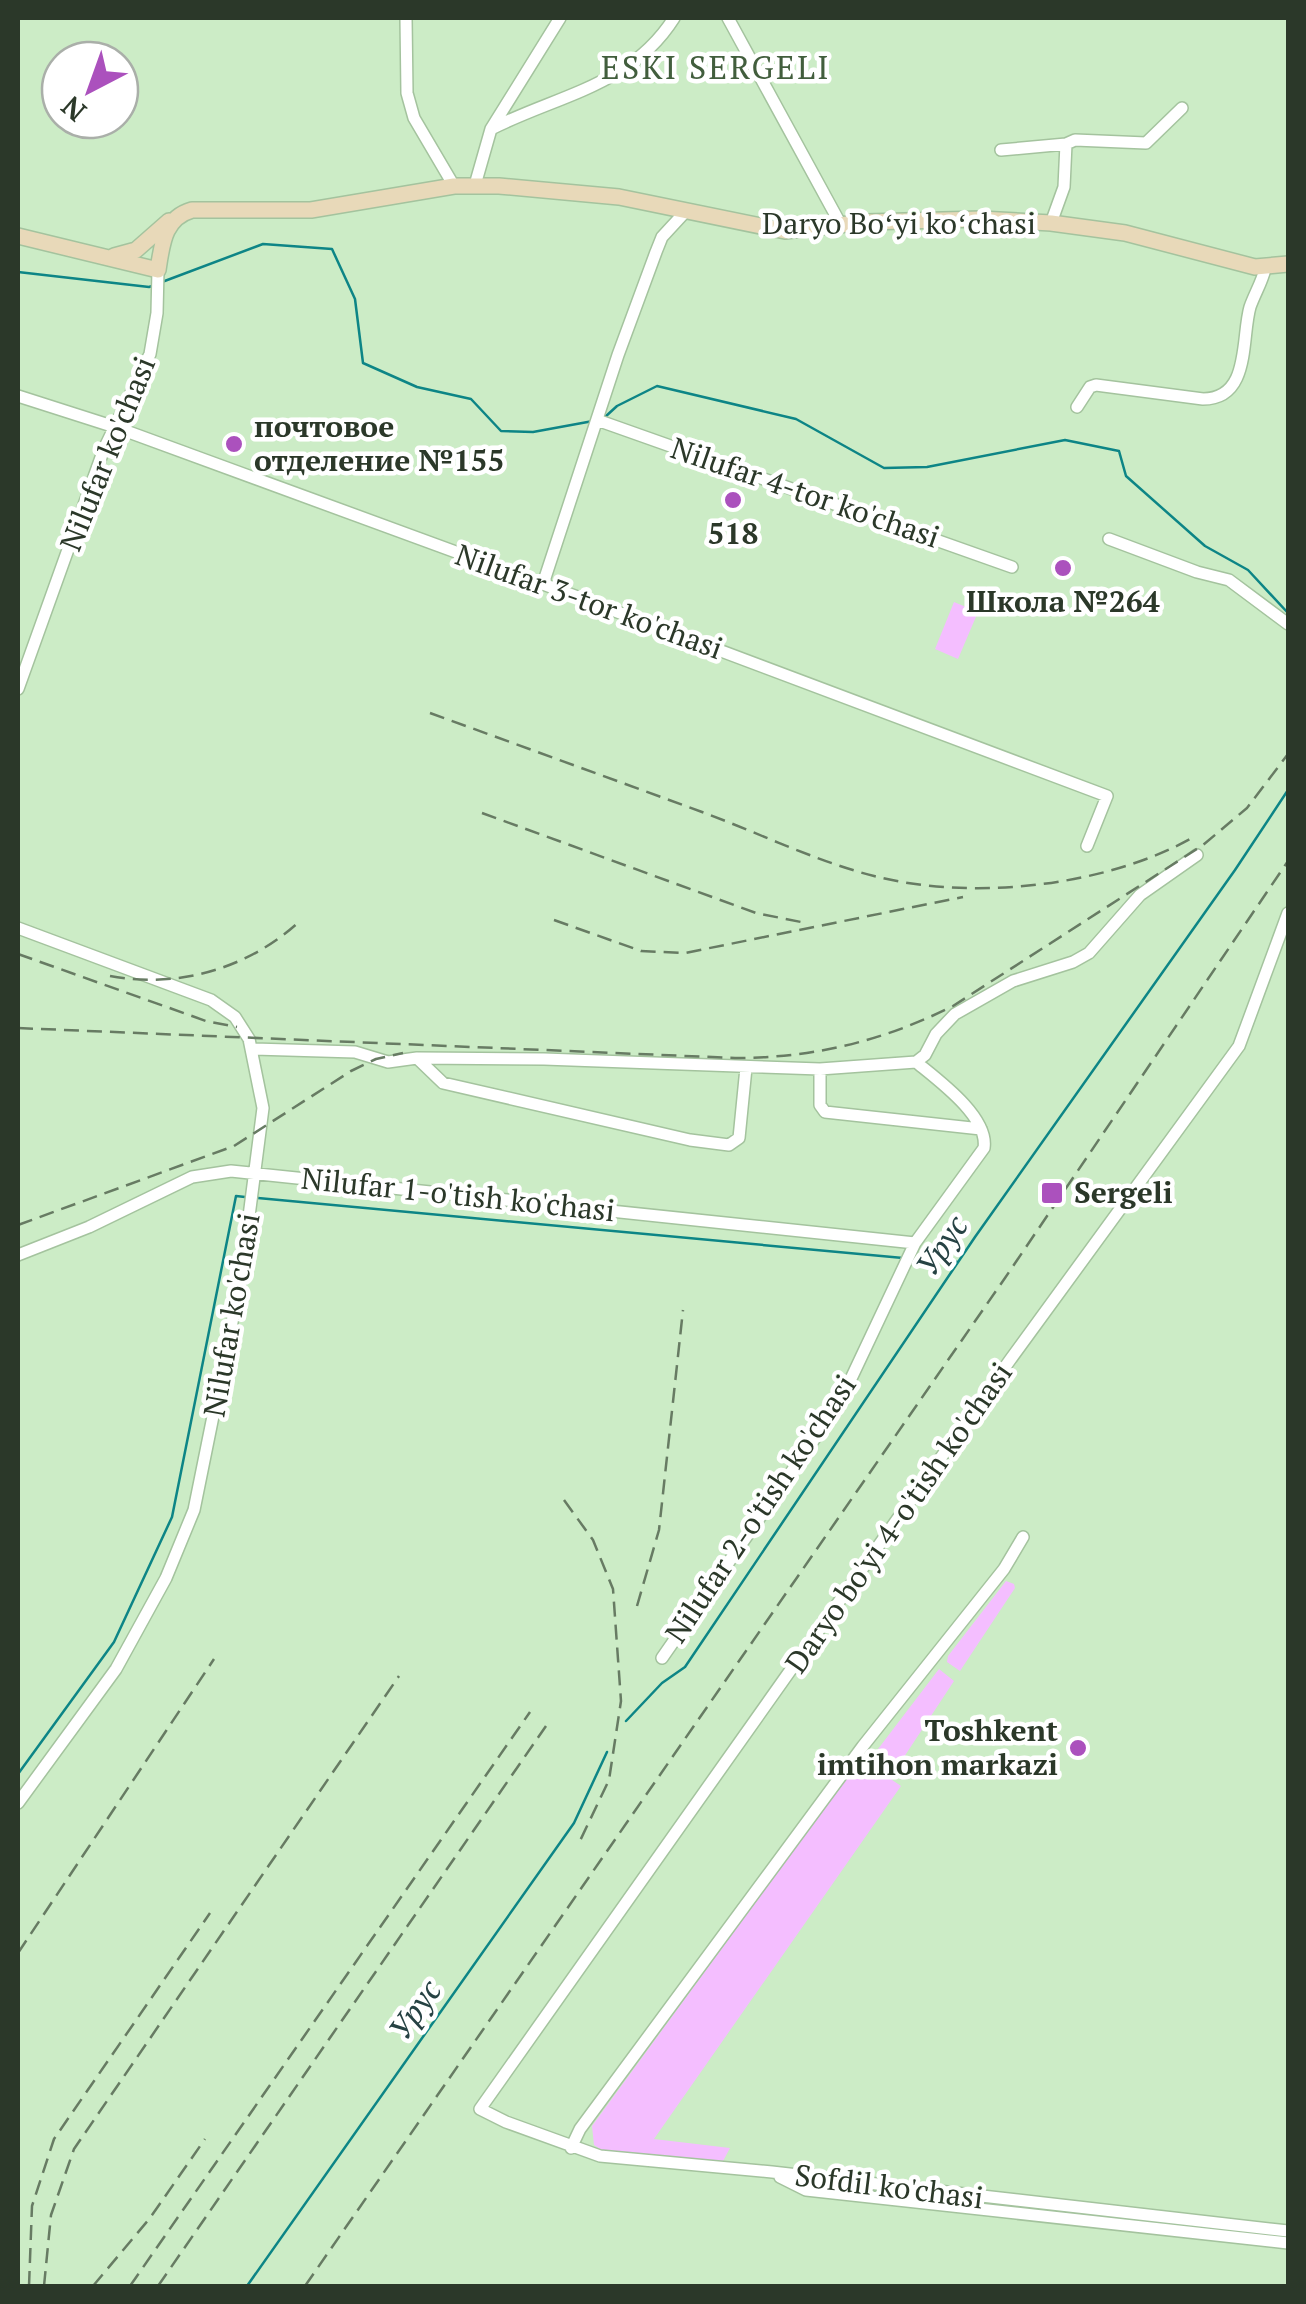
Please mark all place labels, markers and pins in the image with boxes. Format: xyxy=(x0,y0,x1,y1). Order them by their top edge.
place label: почтовое отделение №155 xyxy=(254,406,504,480)
marker: почтовое отделение №155 xyxy=(223,433,245,455)
marker: 518 xyxy=(722,489,744,511)
place label: 518 xyxy=(708,513,758,553)
marker: Школа №264 xyxy=(1052,557,1074,579)
place label: Школа №264 xyxy=(966,581,1160,621)
place label: Sergeli xyxy=(1074,1172,1173,1212)
marker: Sergeli xyxy=(1039,1180,1065,1206)
place label: Toshkent imtihon markazi xyxy=(817,1710,1058,1784)
marker: Toshkent imtihon markazi xyxy=(1067,1737,1089,1759)

